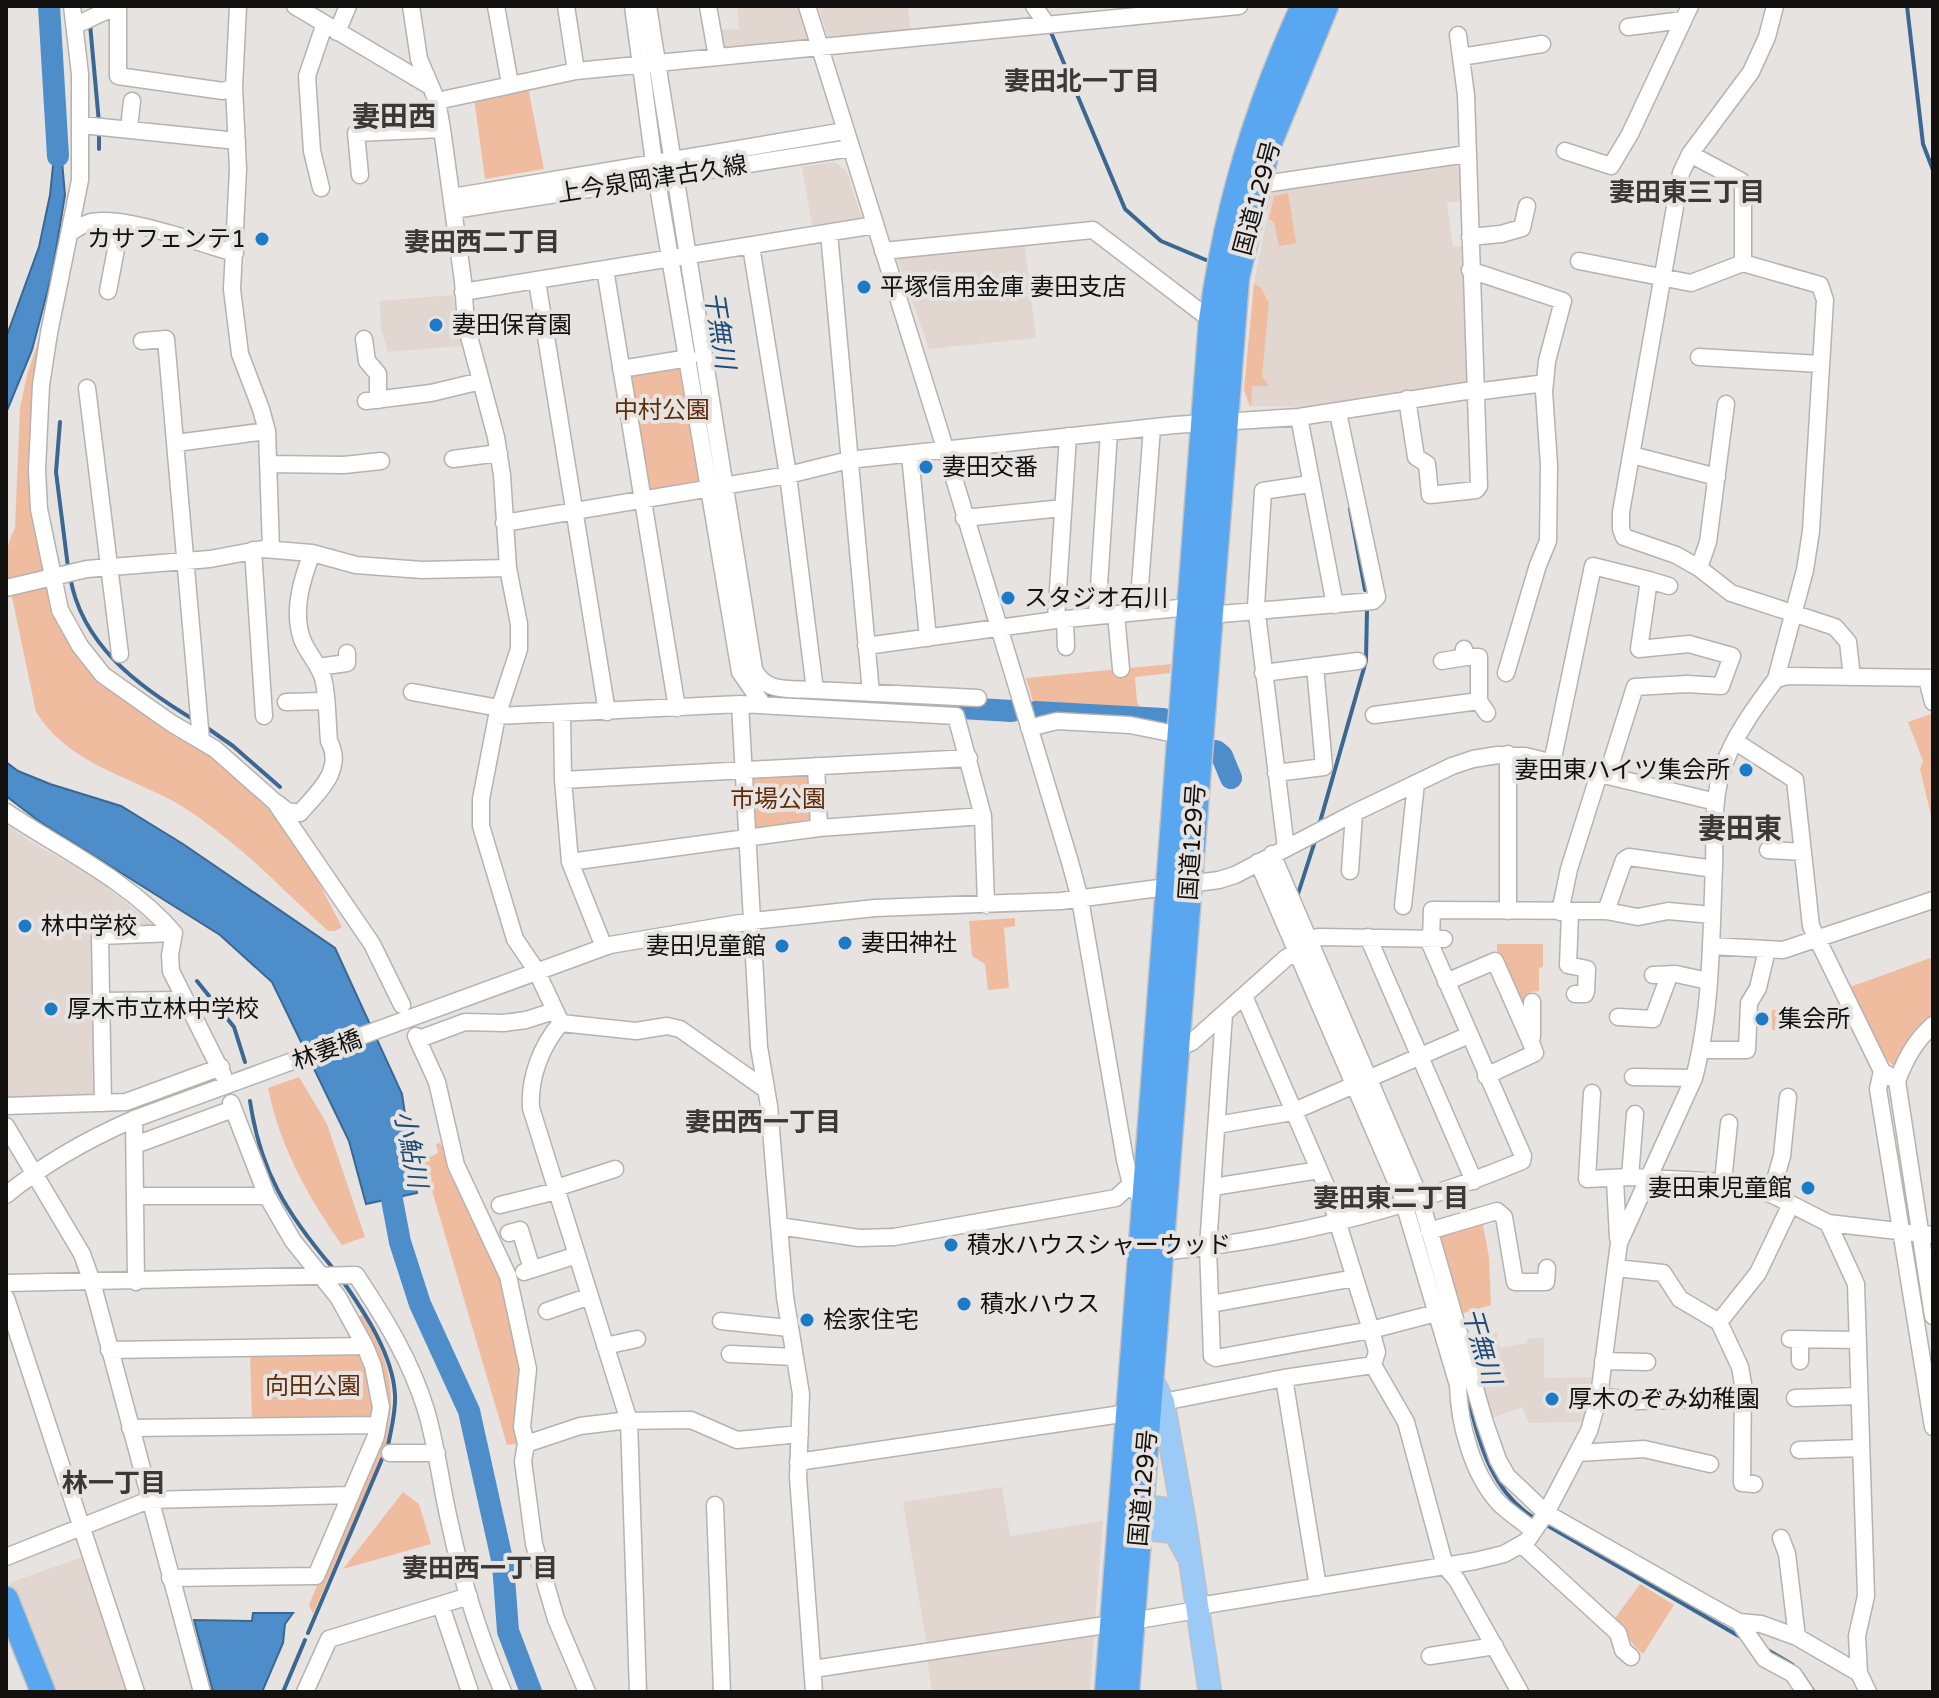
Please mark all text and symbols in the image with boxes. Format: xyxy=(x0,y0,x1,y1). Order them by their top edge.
district label: 妻田北一丁目 xyxy=(1004,66,1160,97)
district label: 妻田西 xyxy=(352,100,436,134)
street label: 国道129号 xyxy=(1228,138,1287,258)
street label: 上今泉岡津古久線 xyxy=(555,150,749,209)
district label: 妻田東三丁目 xyxy=(1609,177,1765,208)
place label: カサフェンテ1 xyxy=(87,225,246,254)
district label: 妻田西二丁目 xyxy=(404,227,560,258)
marker: カサフェンテ1 xyxy=(253,230,271,248)
place label: 平塚信用金庫 妻田支店 xyxy=(880,273,1126,302)
marker: 平塚信用金庫 妻田支店 xyxy=(855,278,873,296)
water label: 干無川 xyxy=(698,289,741,374)
place label: 妻田保育園 xyxy=(452,311,572,340)
marker: 妻田保育園 xyxy=(427,316,445,334)
park label: 中村公園 xyxy=(614,396,710,425)
place label: 妻田交番 xyxy=(942,453,1038,482)
marker: 妻田交番 xyxy=(917,458,935,476)
place label: スタジオ石川 xyxy=(1024,584,1168,613)
marker: スタジオ石川 xyxy=(999,589,1017,607)
place label: 妻田東ハイツ集会所 xyxy=(1514,756,1730,785)
marker: 妻田東ハイツ集会所 xyxy=(1737,761,1755,779)
street label: 国道129号 xyxy=(1174,783,1211,902)
park label: 市場公園 xyxy=(730,785,826,814)
district label: 妻田東 xyxy=(1698,812,1782,846)
place label: 林中学校 xyxy=(41,912,137,941)
marker: 林中学校 xyxy=(16,917,34,935)
place label: 妻田神社 xyxy=(861,929,957,958)
place label: 妻田児童館 xyxy=(646,932,766,961)
marker: 妻田神社 xyxy=(836,934,854,952)
marker: 妻田児童館 xyxy=(773,937,791,955)
place label: 厚木市立林中学校 xyxy=(67,995,259,1024)
marker: 厚木市立林中学校 xyxy=(42,1000,60,1018)
place label: 集会所 xyxy=(1778,1005,1850,1034)
marker: 集会所 xyxy=(1753,1010,1771,1028)
street label: 林妻橋 xyxy=(288,1025,366,1076)
district label: 妻田西一丁目 xyxy=(685,1107,841,1138)
water label: 小鮎川 xyxy=(388,1108,434,1193)
place label: 妻田東児童館 xyxy=(1648,1174,1792,1203)
marker: 妻田東児童館 xyxy=(1799,1179,1817,1197)
district label: 妻田東二丁目 xyxy=(1313,1183,1469,1214)
place label: 積水ハウスシャーウッド xyxy=(967,1231,1231,1260)
marker: 積水ハウスシャーウッド xyxy=(942,1236,960,1254)
place label: 積水ハウス xyxy=(980,1290,1100,1319)
marker: 積水ハウス xyxy=(955,1295,973,1313)
water label: 干無川 xyxy=(1456,1304,1508,1391)
place label: 桧家住宅 xyxy=(823,1306,919,1335)
marker: 桧家住宅 xyxy=(798,1311,816,1329)
park label: 向田公園 xyxy=(265,1372,361,1401)
place label: 厚木のぞみ幼稚園 xyxy=(1568,1385,1760,1414)
marker: 厚木のぞみ幼稚園 xyxy=(1543,1390,1561,1408)
street label: 国道129号 xyxy=(1124,1428,1163,1548)
district label: 林一丁目 xyxy=(62,1468,166,1499)
district label: 妻田西一丁目 xyxy=(402,1553,558,1584)

